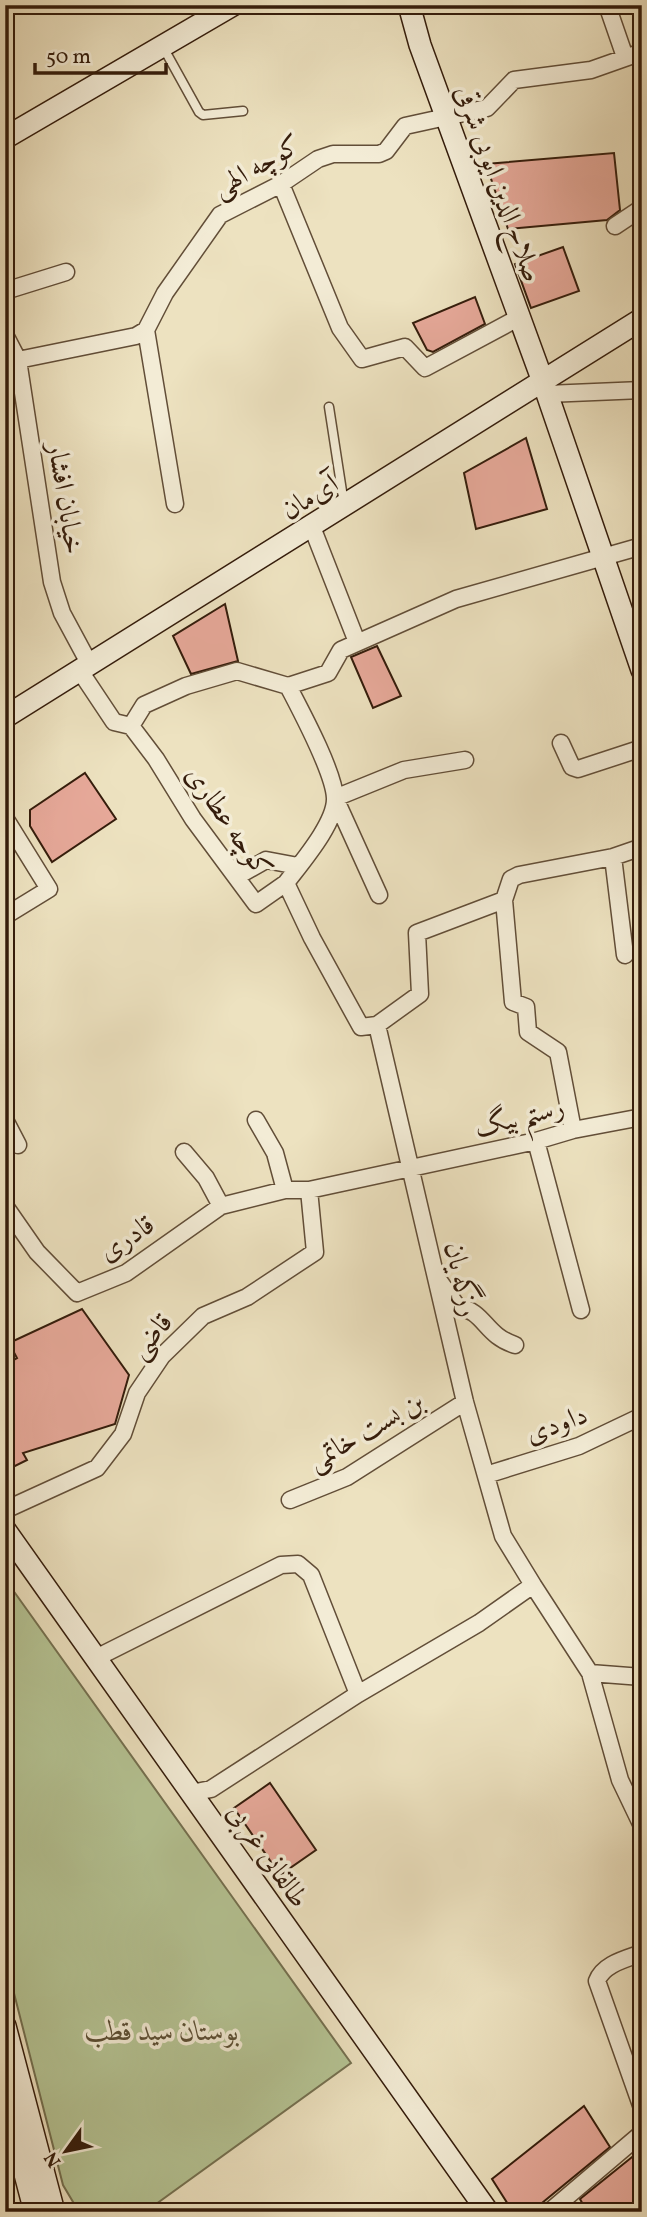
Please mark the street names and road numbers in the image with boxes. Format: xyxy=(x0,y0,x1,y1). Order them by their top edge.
street label: صلاح الدین ایوبی شرقی xyxy=(440,80,551,289)
street label: کوچه الهی xyxy=(206,126,309,208)
street label: خیابان افشار xyxy=(36,437,93,557)
street label: آی‌مان xyxy=(274,464,349,531)
street label: کوچه عطاری xyxy=(175,758,281,886)
street label: رستم بیگ xyxy=(470,1088,570,1154)
street label: قادری xyxy=(92,1206,163,1272)
street label: رزگه یان xyxy=(433,1238,490,1321)
street label: قاضی xyxy=(121,1305,183,1368)
street label: بن بست خاتمی xyxy=(301,1383,432,1481)
street label: داودی xyxy=(520,1396,594,1455)
street label: طالقانی غربی xyxy=(217,1796,317,1917)

